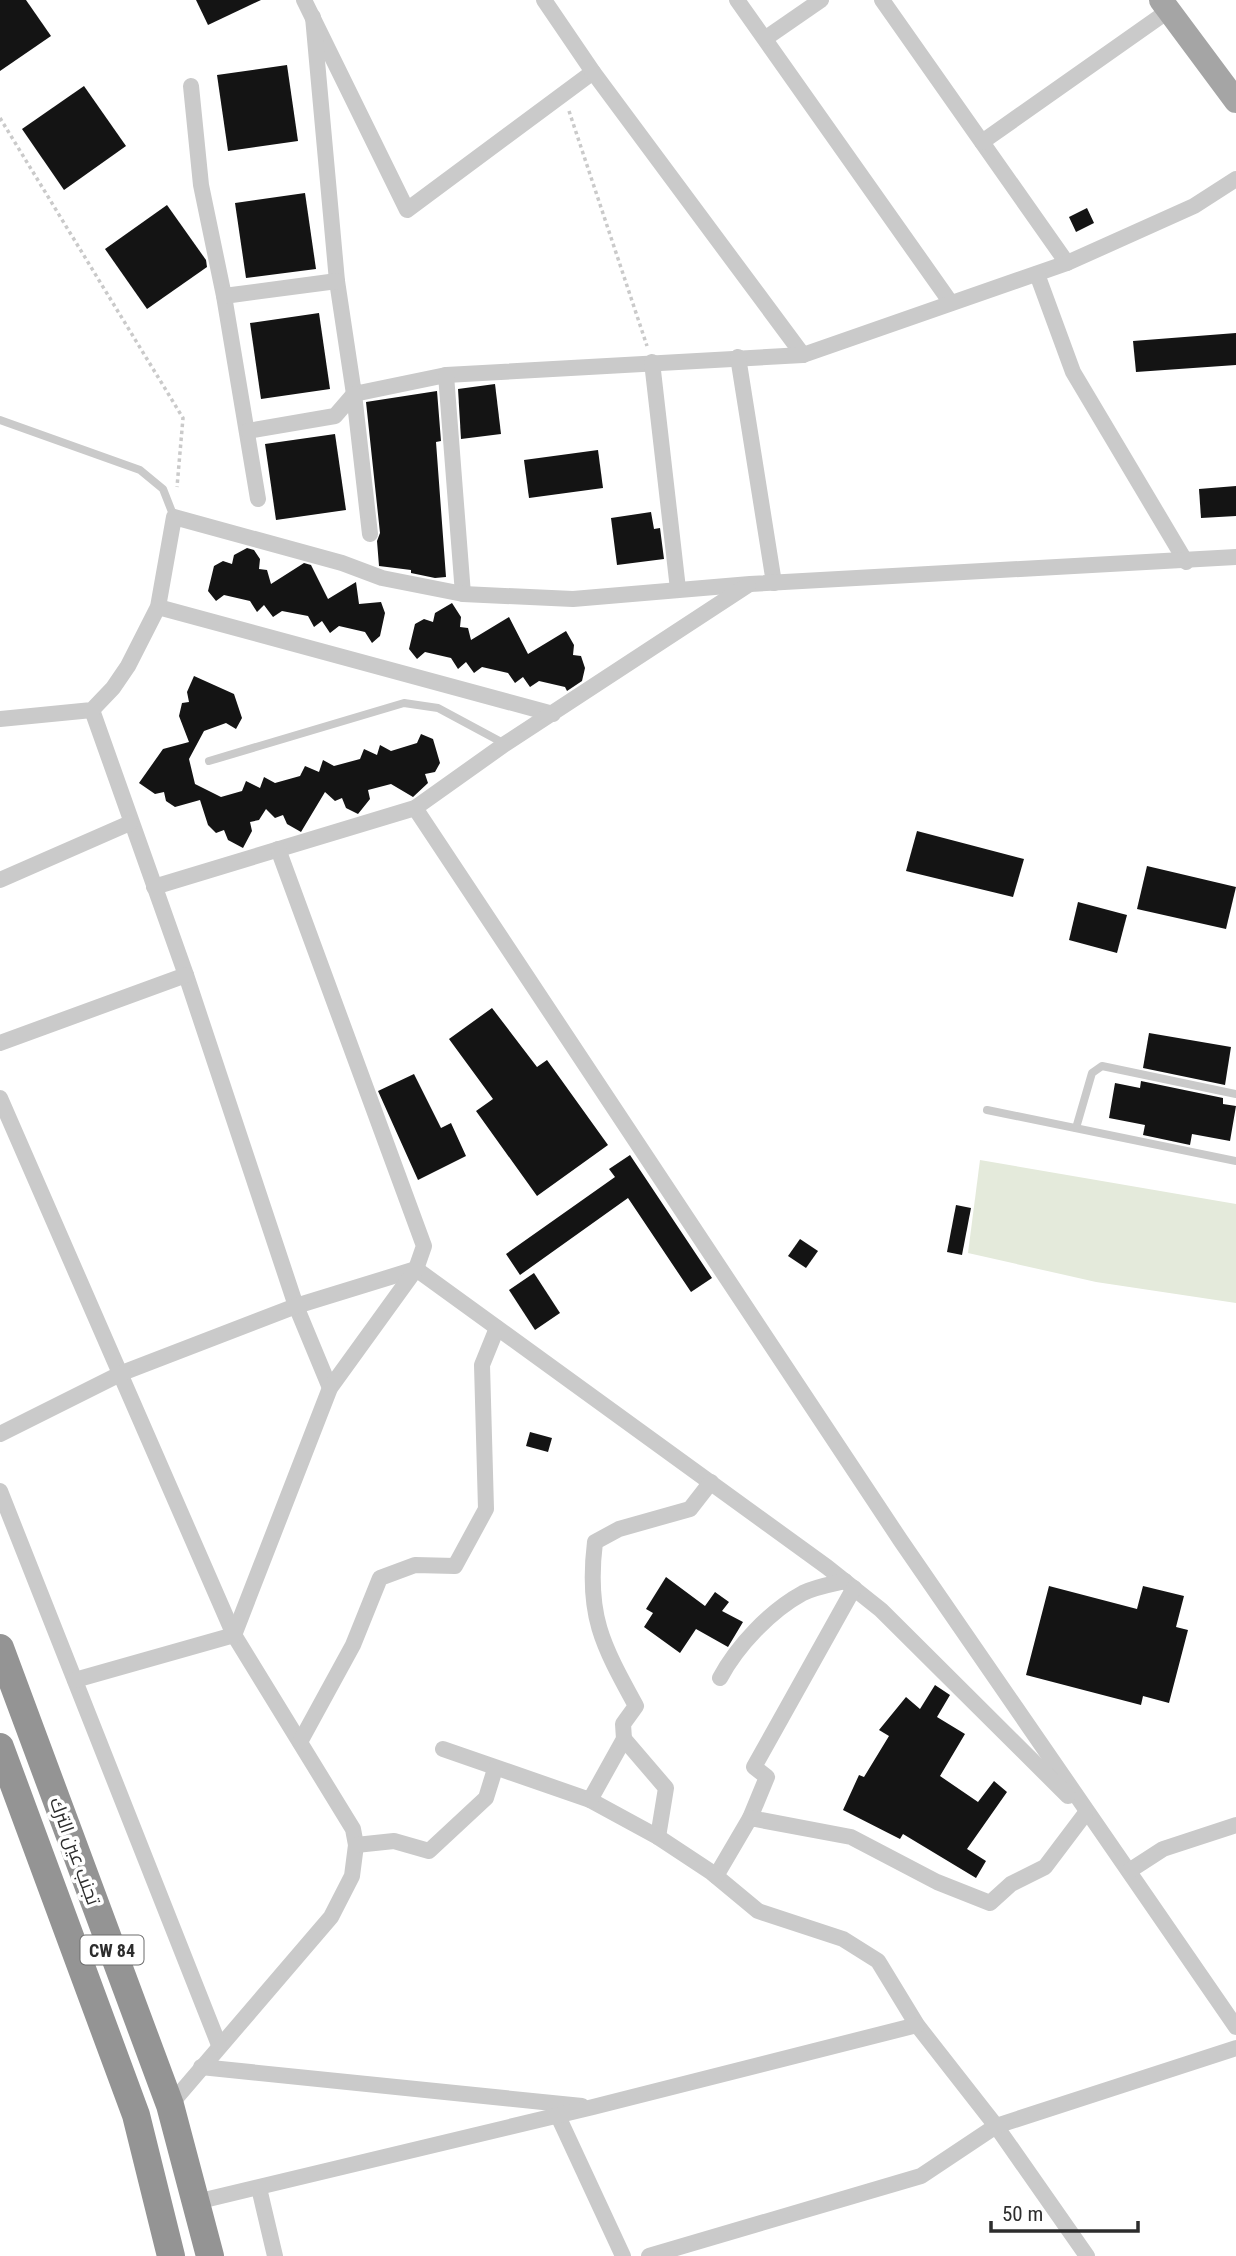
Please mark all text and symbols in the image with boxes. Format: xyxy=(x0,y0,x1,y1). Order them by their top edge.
street label: تجنب عين الترك xyxy=(45,1794,105,1908)
road number: CW 84 xyxy=(80,1936,144,1964)
scale bar xyxy=(991,2190,1138,2234)
text: 50 m xyxy=(1002,2202,1043,2226)

